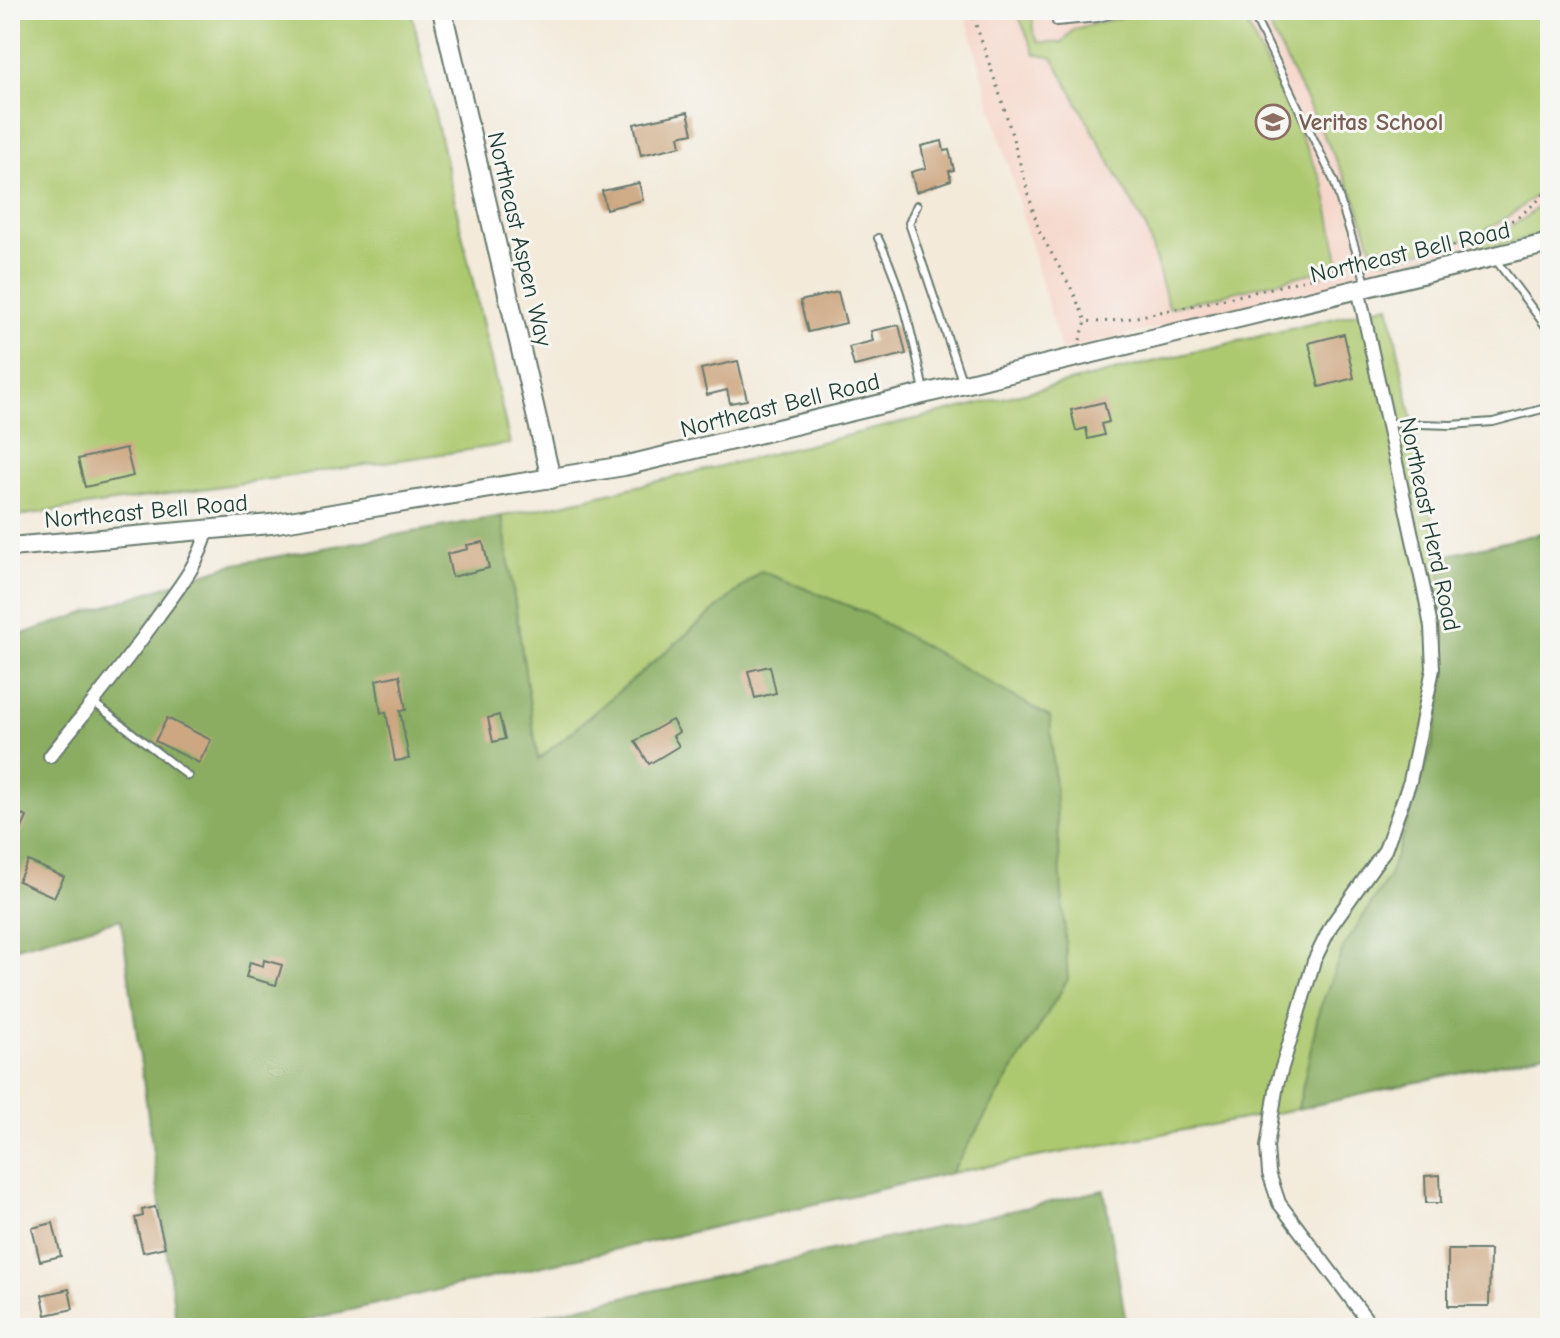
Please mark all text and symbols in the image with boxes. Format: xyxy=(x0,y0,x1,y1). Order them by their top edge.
school or university icon: Veritas School xyxy=(1254,103,1292,141)
place label: Veritas School xyxy=(1299,108,1444,136)
street label: Northeast Aspen Way xyxy=(482,129,558,349)
street label: Northeast Bell Road xyxy=(1307,215,1513,289)
street label: Northeast Bell Road xyxy=(678,367,882,443)
street label: Northeast Herd Road xyxy=(1394,415,1466,633)
street label: Northeast Bell Road xyxy=(43,488,249,534)

